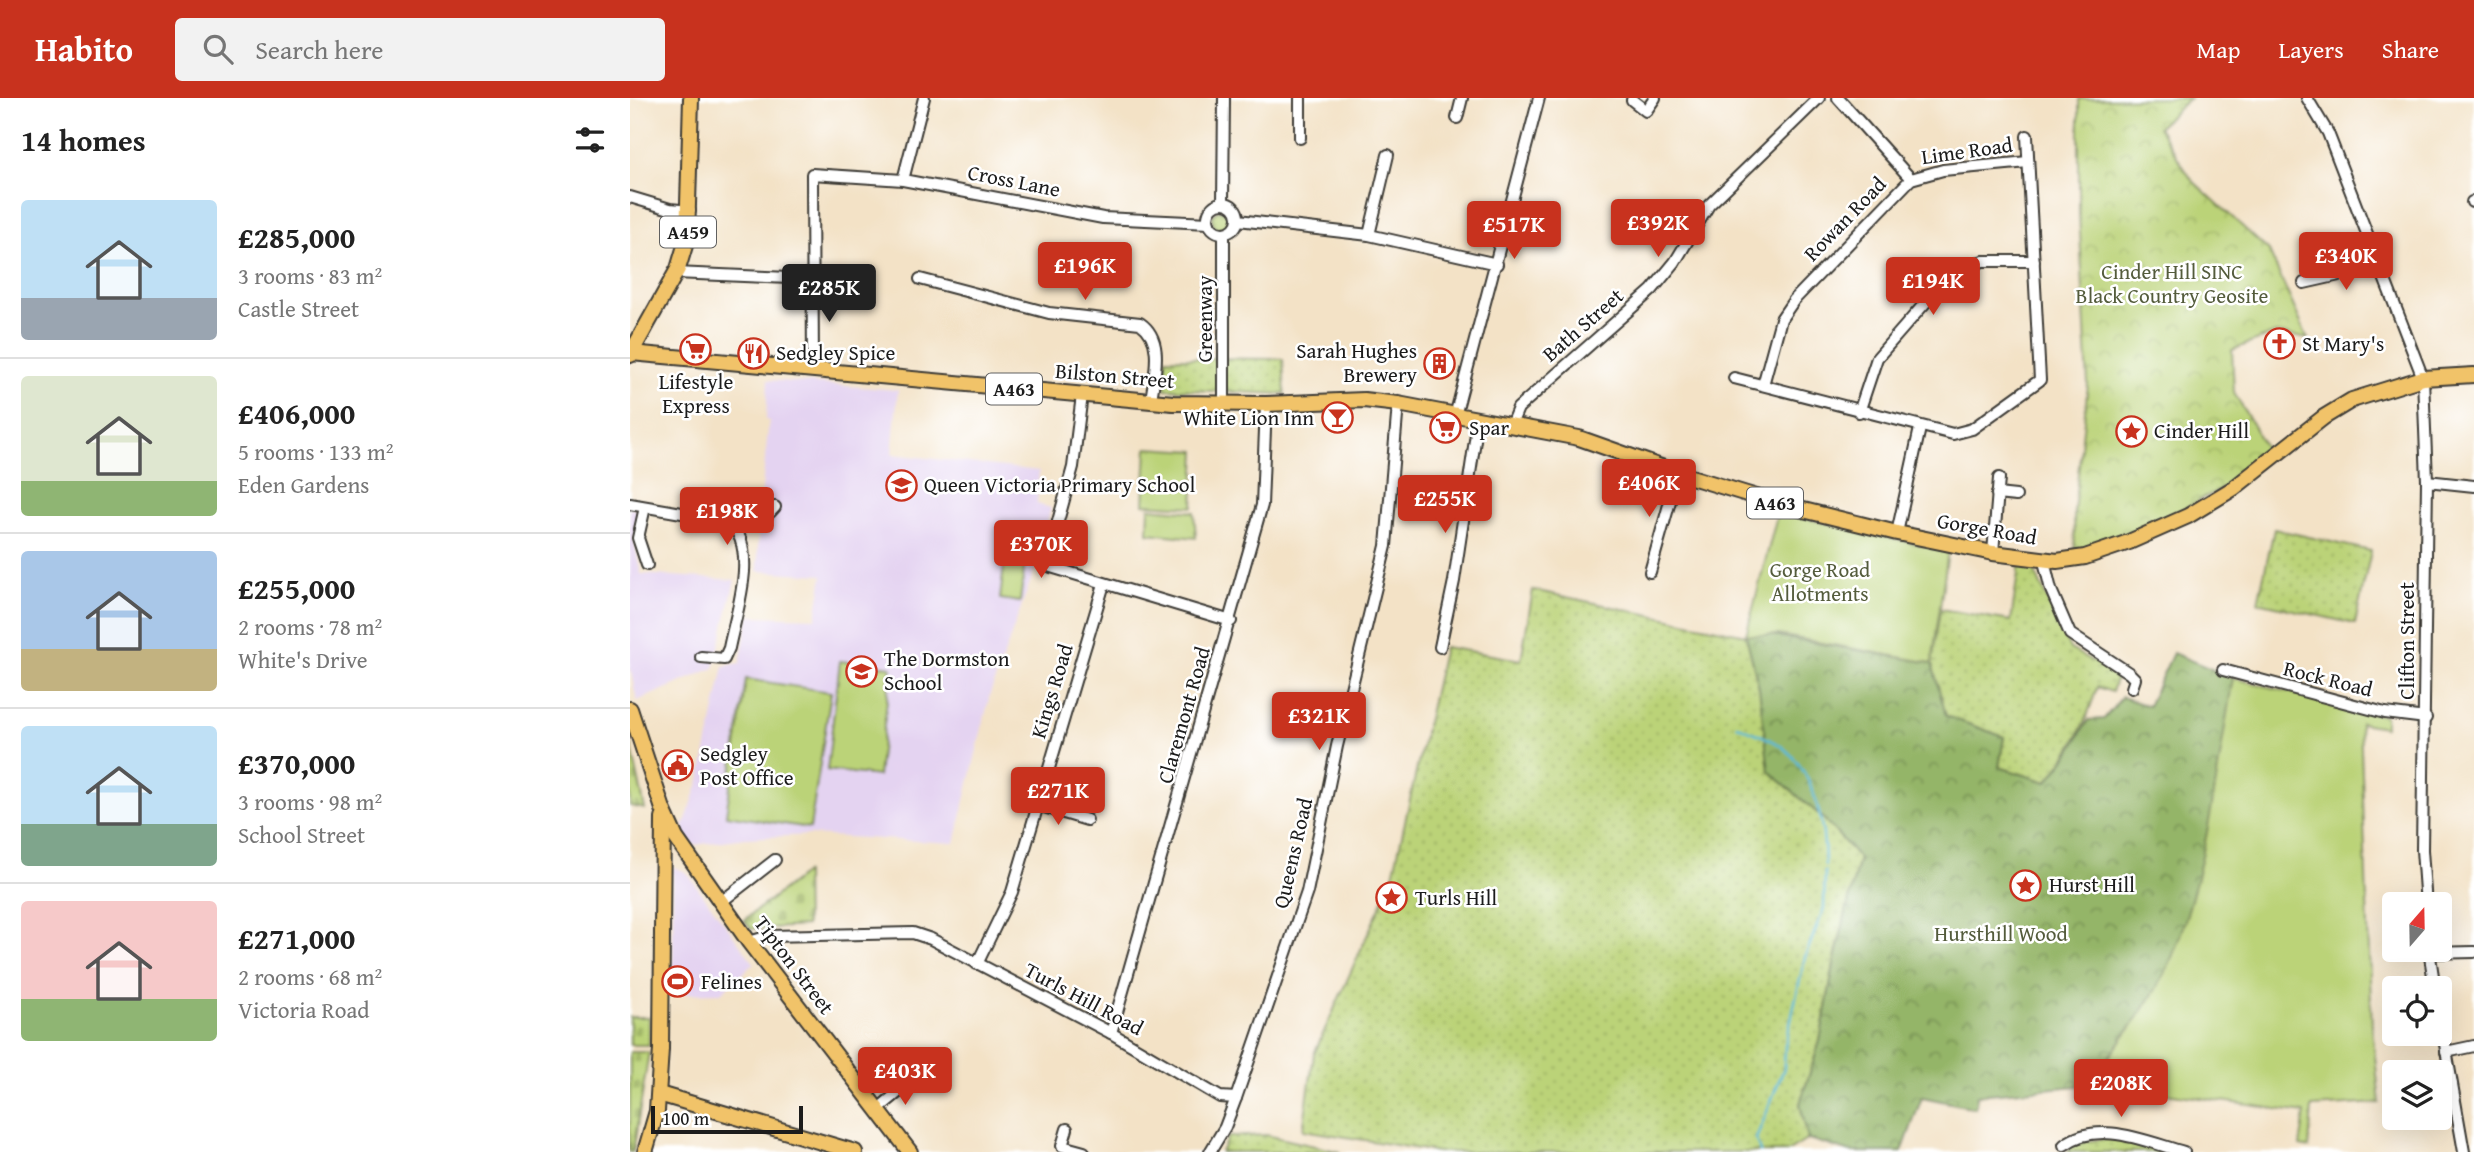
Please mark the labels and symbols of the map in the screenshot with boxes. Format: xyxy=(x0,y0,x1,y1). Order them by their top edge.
street label: Lime Road xyxy=(1919,129,2015,172)
street label: Cross Lane xyxy=(965,156,1063,205)
street label: Rowan Road xyxy=(1796,169,1894,268)
pin: £392K xyxy=(1609,200,1707,259)
pin: £517K xyxy=(1465,202,1563,261)
road number: A459 xyxy=(660,216,716,248)
pin: £340K xyxy=(2297,232,2395,292)
pin: £196K xyxy=(1036,242,1134,302)
park label: Cinder Hill SINC Black Country Geosite xyxy=(2076,256,2269,311)
pin: £194K xyxy=(1884,258,1982,317)
pin: £285K xyxy=(780,264,878,324)
street label: Greenway xyxy=(1189,275,1220,363)
street label: Bath Street xyxy=(1535,280,1631,369)
church icon: St Mary's xyxy=(2262,327,2296,361)
place label: St Mary's xyxy=(2302,328,2384,359)
supermarket icon: Lifestyle Express xyxy=(679,333,713,367)
place label: Sarah Hughes Brewery xyxy=(1296,335,1418,390)
restaurant icon: Sedgley Spice xyxy=(736,336,770,370)
place label: Sedgley Spice xyxy=(776,337,895,368)
building icon: Sarah Hughes Brewery xyxy=(1423,346,1457,380)
street label: Bilston Street xyxy=(1054,355,1177,396)
place label: Lifestyle Express xyxy=(659,366,733,421)
road number: A463 xyxy=(986,374,1042,404)
bar icon: White Lion Inn xyxy=(1320,401,1354,435)
place label: White Lion Inn xyxy=(1183,402,1314,433)
supermarket icon: Spar xyxy=(1429,411,1463,445)
place label: Spar xyxy=(1469,412,1510,443)
place icon: Cinder Hill xyxy=(2114,414,2148,448)
place label: Cinder Hill xyxy=(2154,415,2249,446)
pin: £406K xyxy=(1600,460,1698,519)
school or university icon: Queen Victoria Primary School xyxy=(884,468,918,502)
place label: Queen Victoria Primary School xyxy=(924,469,1196,500)
pin: £255K xyxy=(1396,476,1494,535)
pin: £198K xyxy=(678,488,776,547)
road number: A463 xyxy=(1747,488,1803,518)
street label: Gorge Road xyxy=(1935,505,2040,553)
pin: £370K xyxy=(992,520,1090,580)
park label: Gorge Road Allotments xyxy=(1770,554,1871,609)
street label: Clifton Street xyxy=(2391,582,2422,700)
street label: Kings Road xyxy=(1022,639,1081,742)
street label: Claremont Road xyxy=(1149,642,1218,787)
place label: The Dormston School xyxy=(884,643,1010,698)
street label: Rock Road xyxy=(2280,652,2377,705)
school or university icon: The Dormston School xyxy=(844,654,878,688)
pin: £321K xyxy=(1270,692,1368,752)
place label: Sedgley Post Office xyxy=(700,738,794,793)
public building icon: Sedgley Post Office xyxy=(660,749,694,783)
pin: £271K xyxy=(1009,768,1107,827)
street label: Queens Road xyxy=(1265,794,1320,911)
place icon: Hurst Hill xyxy=(2009,868,2043,902)
place label: Hurst Hill xyxy=(2049,869,2135,900)
place icon: Turls Hill xyxy=(1375,881,1409,915)
place label: Turls Hill xyxy=(1415,882,1497,913)
north arrow xyxy=(2382,892,2452,962)
street label: Tipton Street xyxy=(747,909,842,1021)
park label: Hursthill Wood xyxy=(1934,918,2069,949)
street label: Turls Hill Road xyxy=(1019,954,1150,1043)
sports icon: Felines xyxy=(661,965,695,999)
place label: Felines xyxy=(701,966,762,997)
pin: £403K xyxy=(856,1048,954,1107)
pin: £208K xyxy=(2072,1060,2170,1119)
scale bar xyxy=(651,1103,803,1135)

